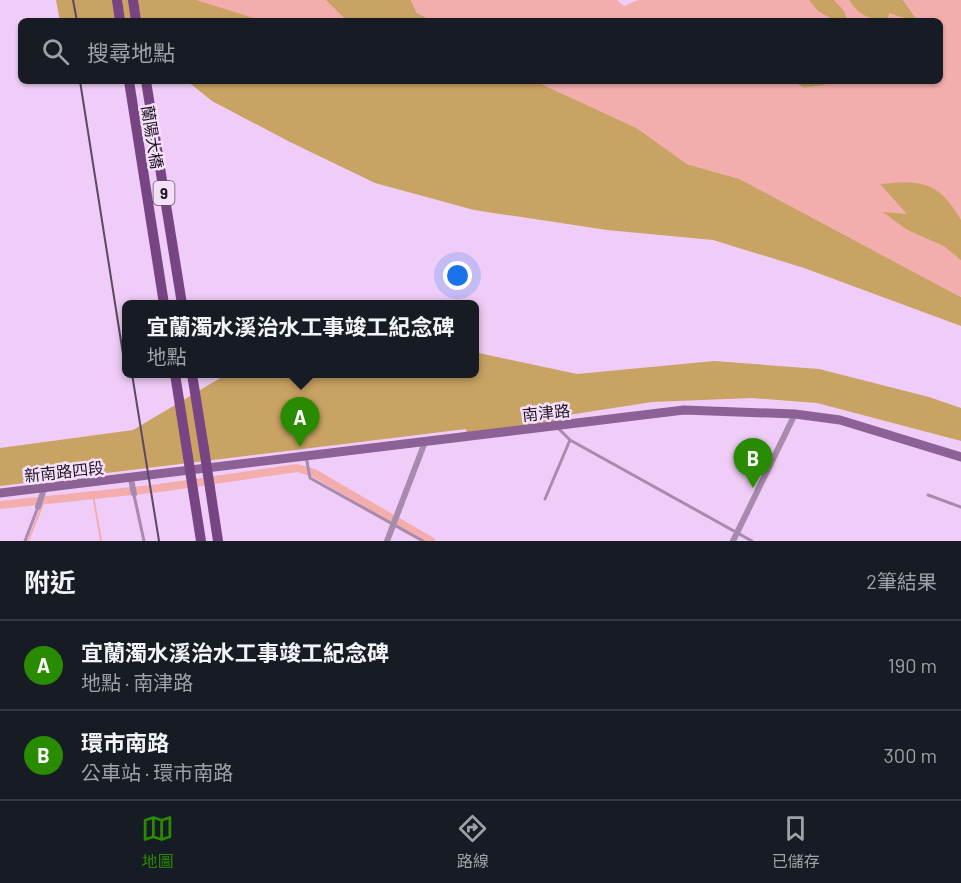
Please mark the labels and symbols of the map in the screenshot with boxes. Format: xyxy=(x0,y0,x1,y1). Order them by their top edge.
street label: 蘭陽大橋 xyxy=(139,104,167,170)
road number: 9 xyxy=(154,181,174,205)
your location xyxy=(443,261,472,290)
pin: A xyxy=(280,398,320,447)
street label: 南津路 xyxy=(521,400,571,424)
pin: B xyxy=(734,438,772,488)
street label: 新南路四段 xyxy=(23,457,105,485)

